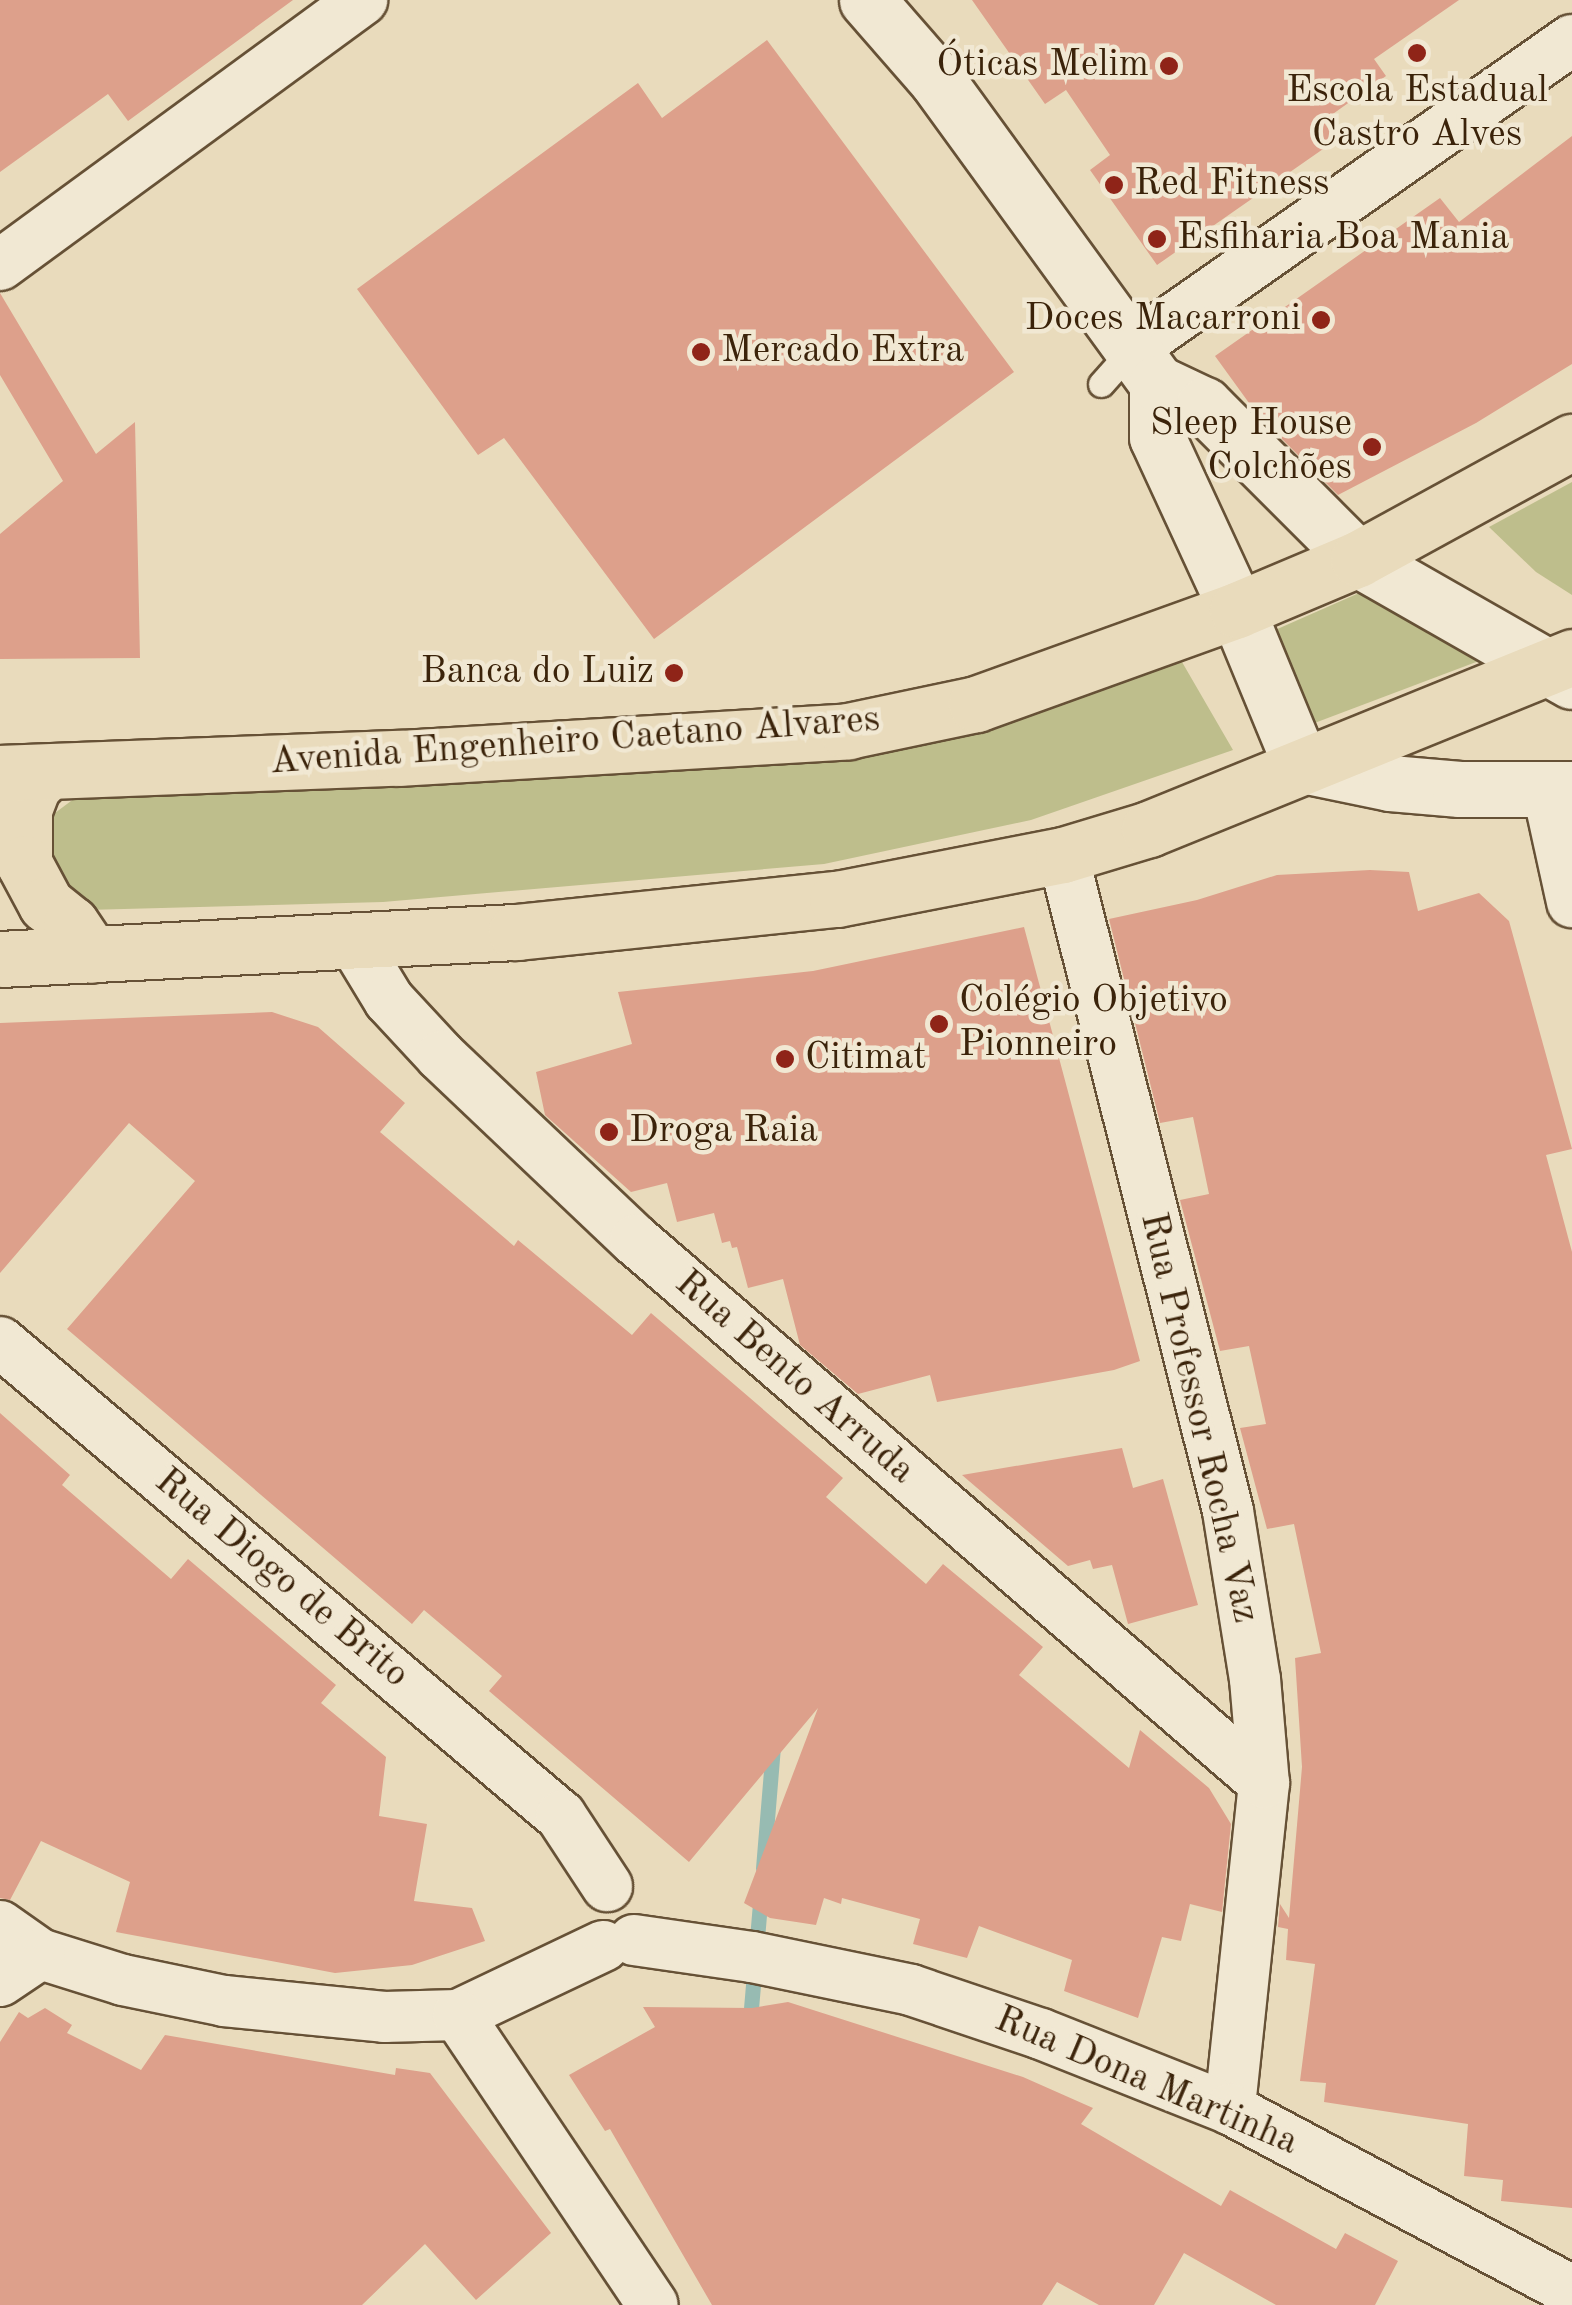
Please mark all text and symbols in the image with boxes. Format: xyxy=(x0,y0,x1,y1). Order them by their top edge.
marker: Escola Estadual Castro Alves xyxy=(1406,42,1428,64)
place label: Óticas Melim xyxy=(936,43,1149,89)
marker: Óticas Melim xyxy=(1158,55,1180,77)
place label: Escola Estadual Castro Alves xyxy=(1286,69,1548,158)
place label: Red Fitness xyxy=(1134,162,1329,208)
marker: Red Fitness xyxy=(1103,174,1125,196)
place label: Esfiharia Boa Mania xyxy=(1177,216,1509,262)
marker: Esfiharia Boa Mania xyxy=(1146,228,1168,250)
place label: Doces Macarroni xyxy=(1025,297,1301,343)
marker: Doces Macarroni xyxy=(1310,309,1332,331)
place label: Mercado Extra xyxy=(721,329,964,375)
marker: Mercado Extra xyxy=(690,341,712,363)
place label: Sleep House Colchões xyxy=(1150,402,1352,492)
marker: Sleep House Colchões xyxy=(1361,436,1383,458)
place label: Banca do Luiz xyxy=(420,650,654,696)
marker: Banca do Luiz xyxy=(663,662,685,684)
street label: Avenida Engenheiro Caetano Alvares xyxy=(268,698,882,786)
place label: Colégio Objetivo Pionneiro xyxy=(959,979,1228,1068)
marker: Colégio Objetivo Pionneiro xyxy=(928,1013,950,1035)
place label: Citimat xyxy=(805,1036,927,1082)
marker: Citimat xyxy=(774,1048,796,1070)
place label: Droga Raia xyxy=(629,1109,818,1155)
marker: Droga Raia xyxy=(598,1121,620,1143)
street label: Rua Professor Rocha Vaz xyxy=(1129,1208,1267,1628)
street label: Rua Bento Arruda xyxy=(665,1261,923,1495)
street label: Rua Diogo de Brito xyxy=(145,1459,417,1699)
street label: Rua Dona Martinha xyxy=(987,1998,1305,2166)

